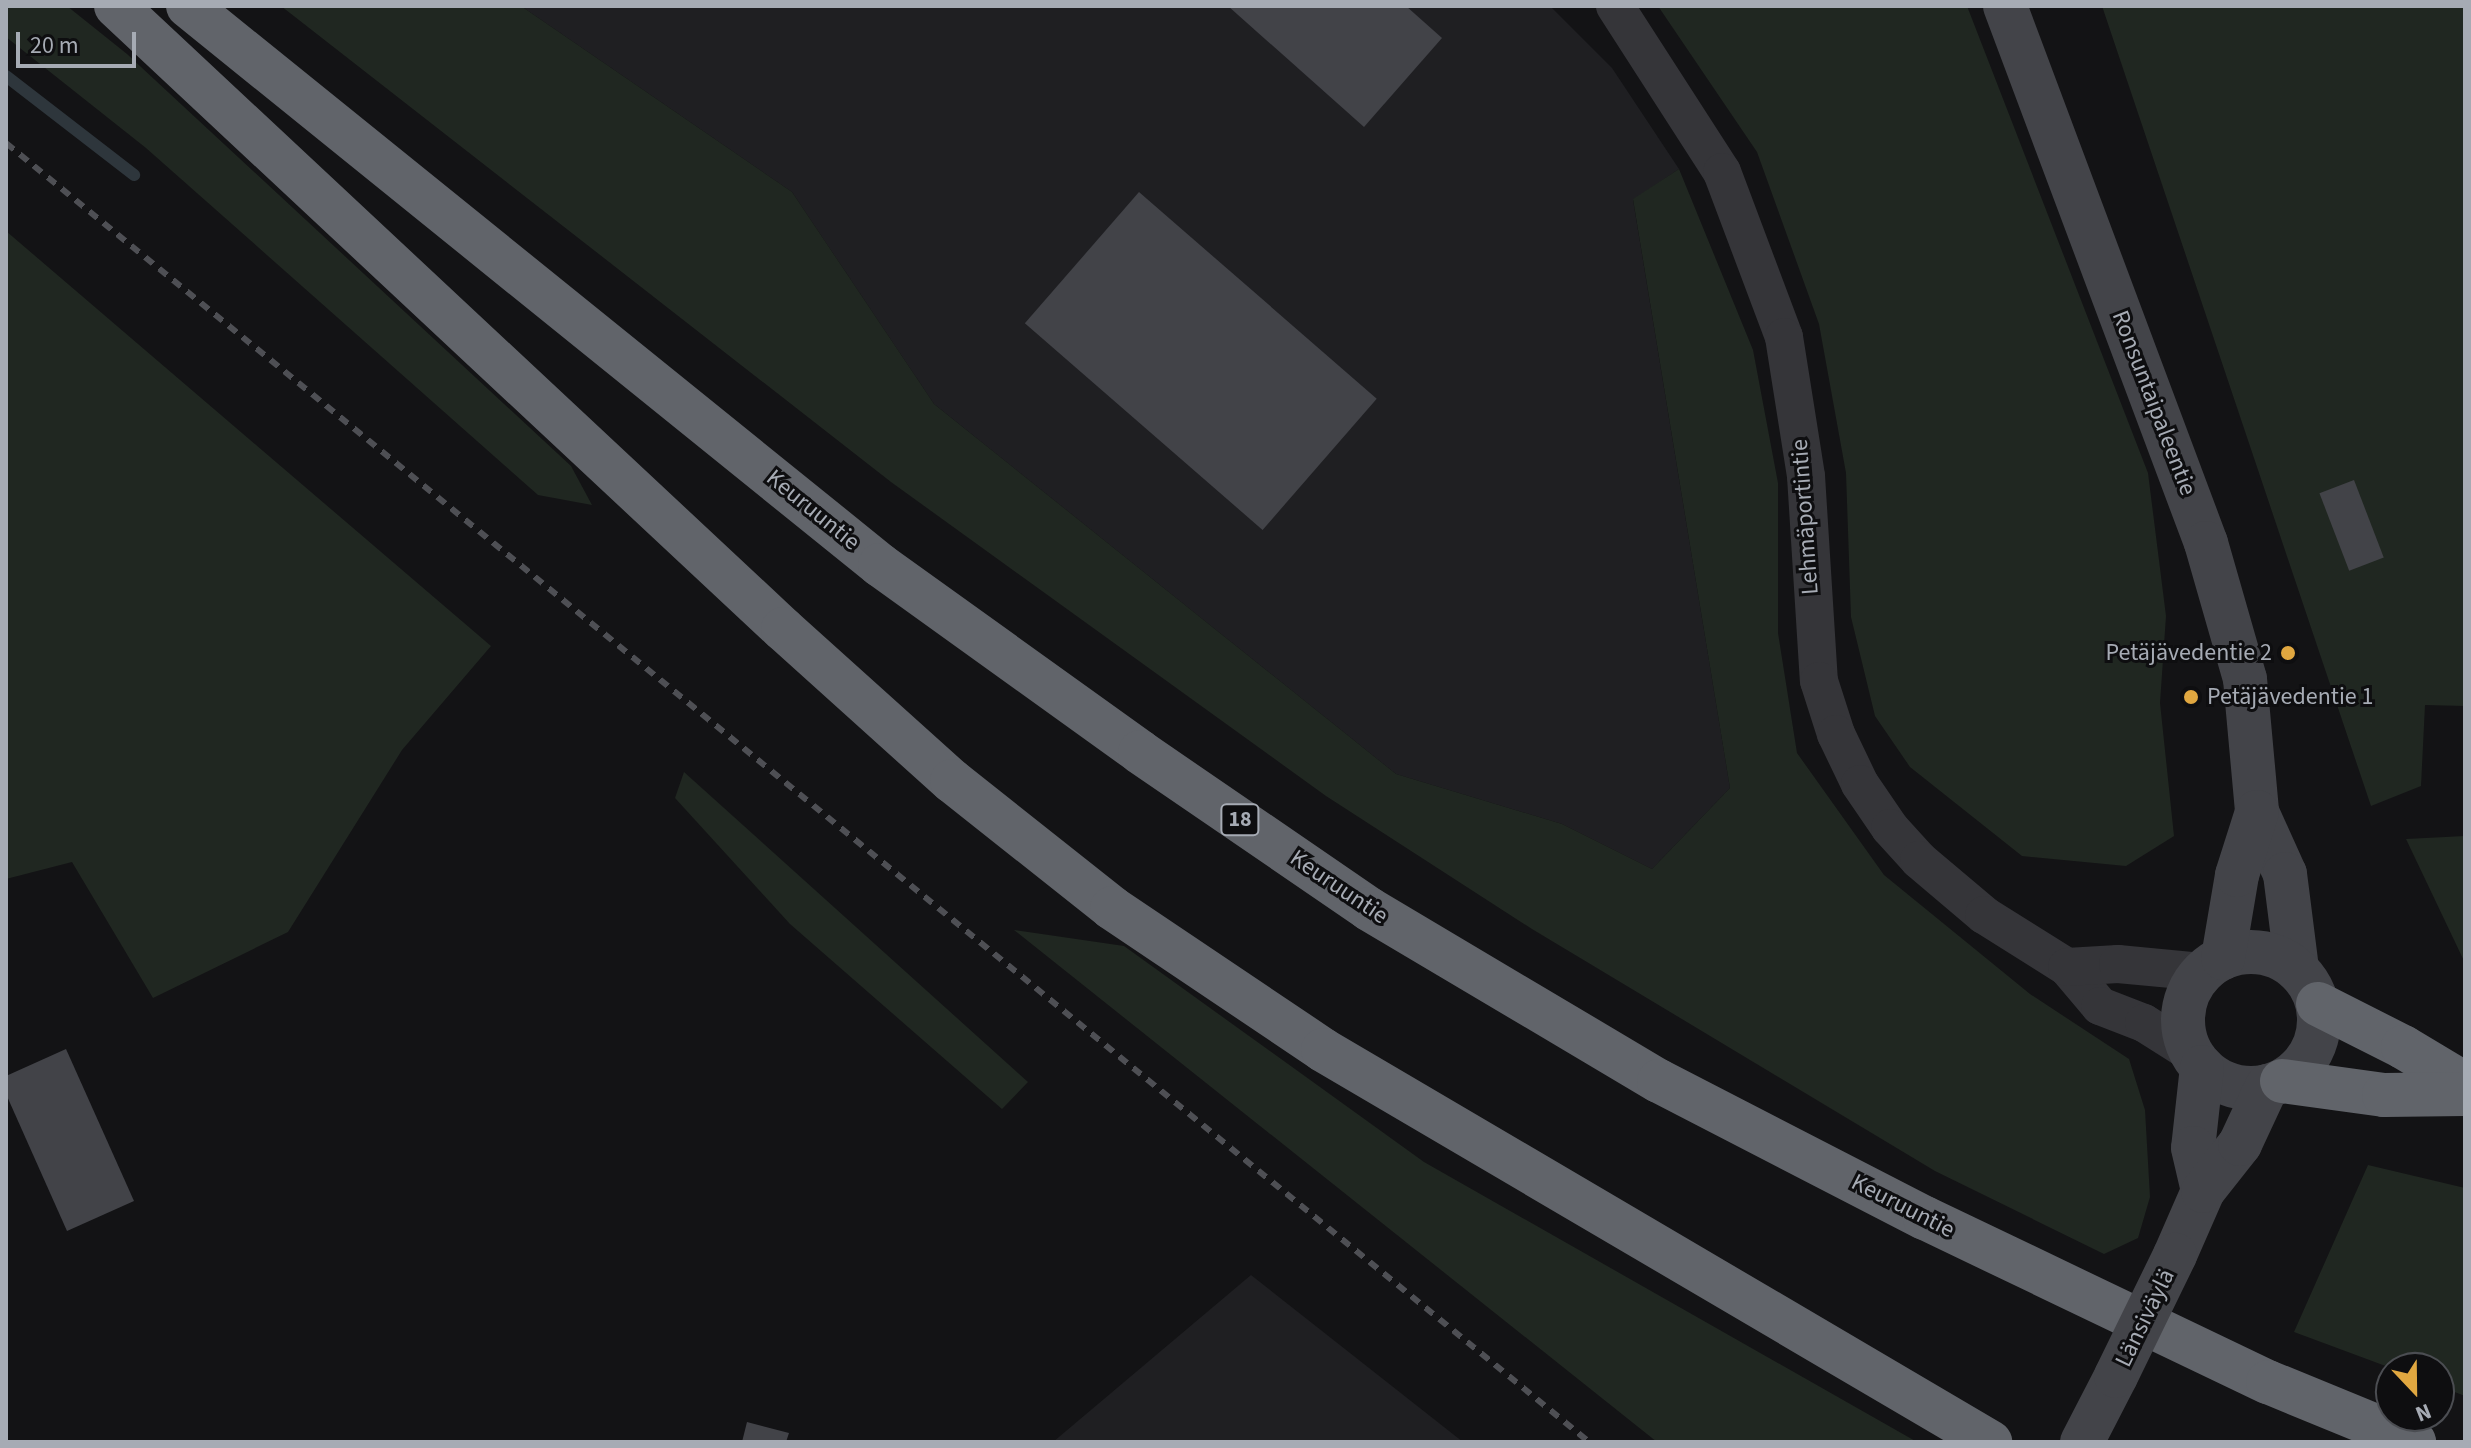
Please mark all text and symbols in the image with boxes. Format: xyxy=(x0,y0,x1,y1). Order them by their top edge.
scale bar xyxy=(20,16,140,66)
text: 20 m xyxy=(30,28,79,63)
street label: Ronsuntaipaleentie xyxy=(2106,307,2202,499)
street label: Lehmäportintie xyxy=(1785,438,1825,596)
street label: Keuruuntie xyxy=(760,464,866,556)
place label: Petäjävedentie 2 xyxy=(2106,639,2272,667)
marker: Petäjävedentie 2 xyxy=(2279,644,2297,662)
place label: Petäjävedentie 1 xyxy=(2207,683,2373,711)
marker: Petäjävedentie 1 xyxy=(2182,688,2200,706)
road number: 18 xyxy=(1220,802,1260,838)
street label: Keuruuntie xyxy=(1284,844,1394,930)
street label: Keuruuntie xyxy=(1846,1168,1960,1244)
street label: Länsiväylä xyxy=(2109,1264,2181,1372)
north arrow xyxy=(2375,1352,2455,1432)
text: N xyxy=(2410,1395,2436,1430)

